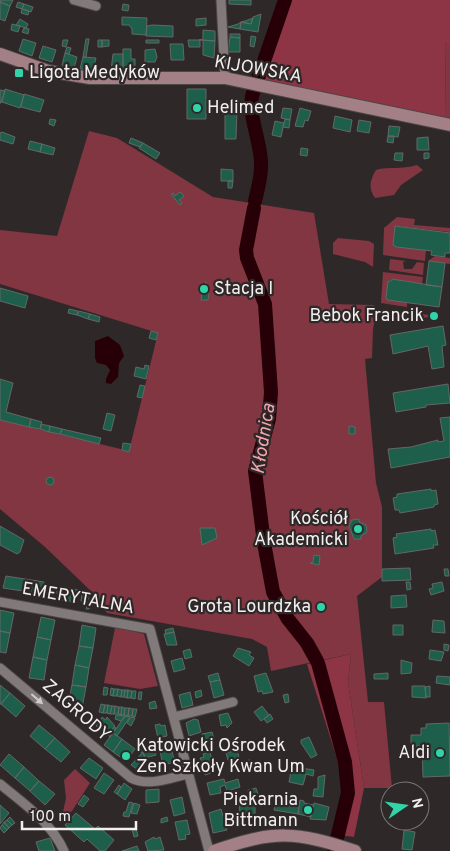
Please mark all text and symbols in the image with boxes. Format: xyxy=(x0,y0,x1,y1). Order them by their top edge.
street label: KIJOWSKA xyxy=(212,51,304,89)
place label: Ligota Medyków xyxy=(29,62,160,85)
marker: Ligota Medyków xyxy=(13,67,25,79)
place label: Helimed xyxy=(207,97,274,120)
marker: Helimed xyxy=(191,102,203,114)
place label: Stacja I xyxy=(214,278,273,301)
marker: Stacja I xyxy=(198,283,210,295)
place label: Bebok Francik xyxy=(309,305,424,328)
marker: Bebok Francik xyxy=(428,310,440,322)
water label: Kłodnica xyxy=(247,402,281,476)
place label: Kościół Akademicki xyxy=(254,508,348,552)
marker: Kościół Akademicki xyxy=(352,523,364,535)
street label: EMERYTALNA xyxy=(20,578,136,620)
place label: Grota Lourdzka xyxy=(187,596,311,619)
marker: Grota Lourdzka xyxy=(315,601,327,613)
street label: ZAGRODY xyxy=(37,675,115,747)
one-way arrow xyxy=(31,694,44,705)
place label: Katowicki Ośrodek Zen Szkoły Kwan Um xyxy=(136,735,305,779)
place label: Aldi xyxy=(398,742,430,765)
marker: Aldi xyxy=(434,747,446,759)
marker: Katowicki Ośrodek Zen Szkoły Kwan Um xyxy=(120,750,132,762)
north arrow xyxy=(380,781,430,831)
place label: Piekarnia Bittmann xyxy=(223,789,298,833)
text: N xyxy=(407,797,426,810)
scale bar xyxy=(22,798,136,830)
marker: Piekarnia Bittmann xyxy=(302,804,314,816)
text: 100 m xyxy=(30,808,71,827)

